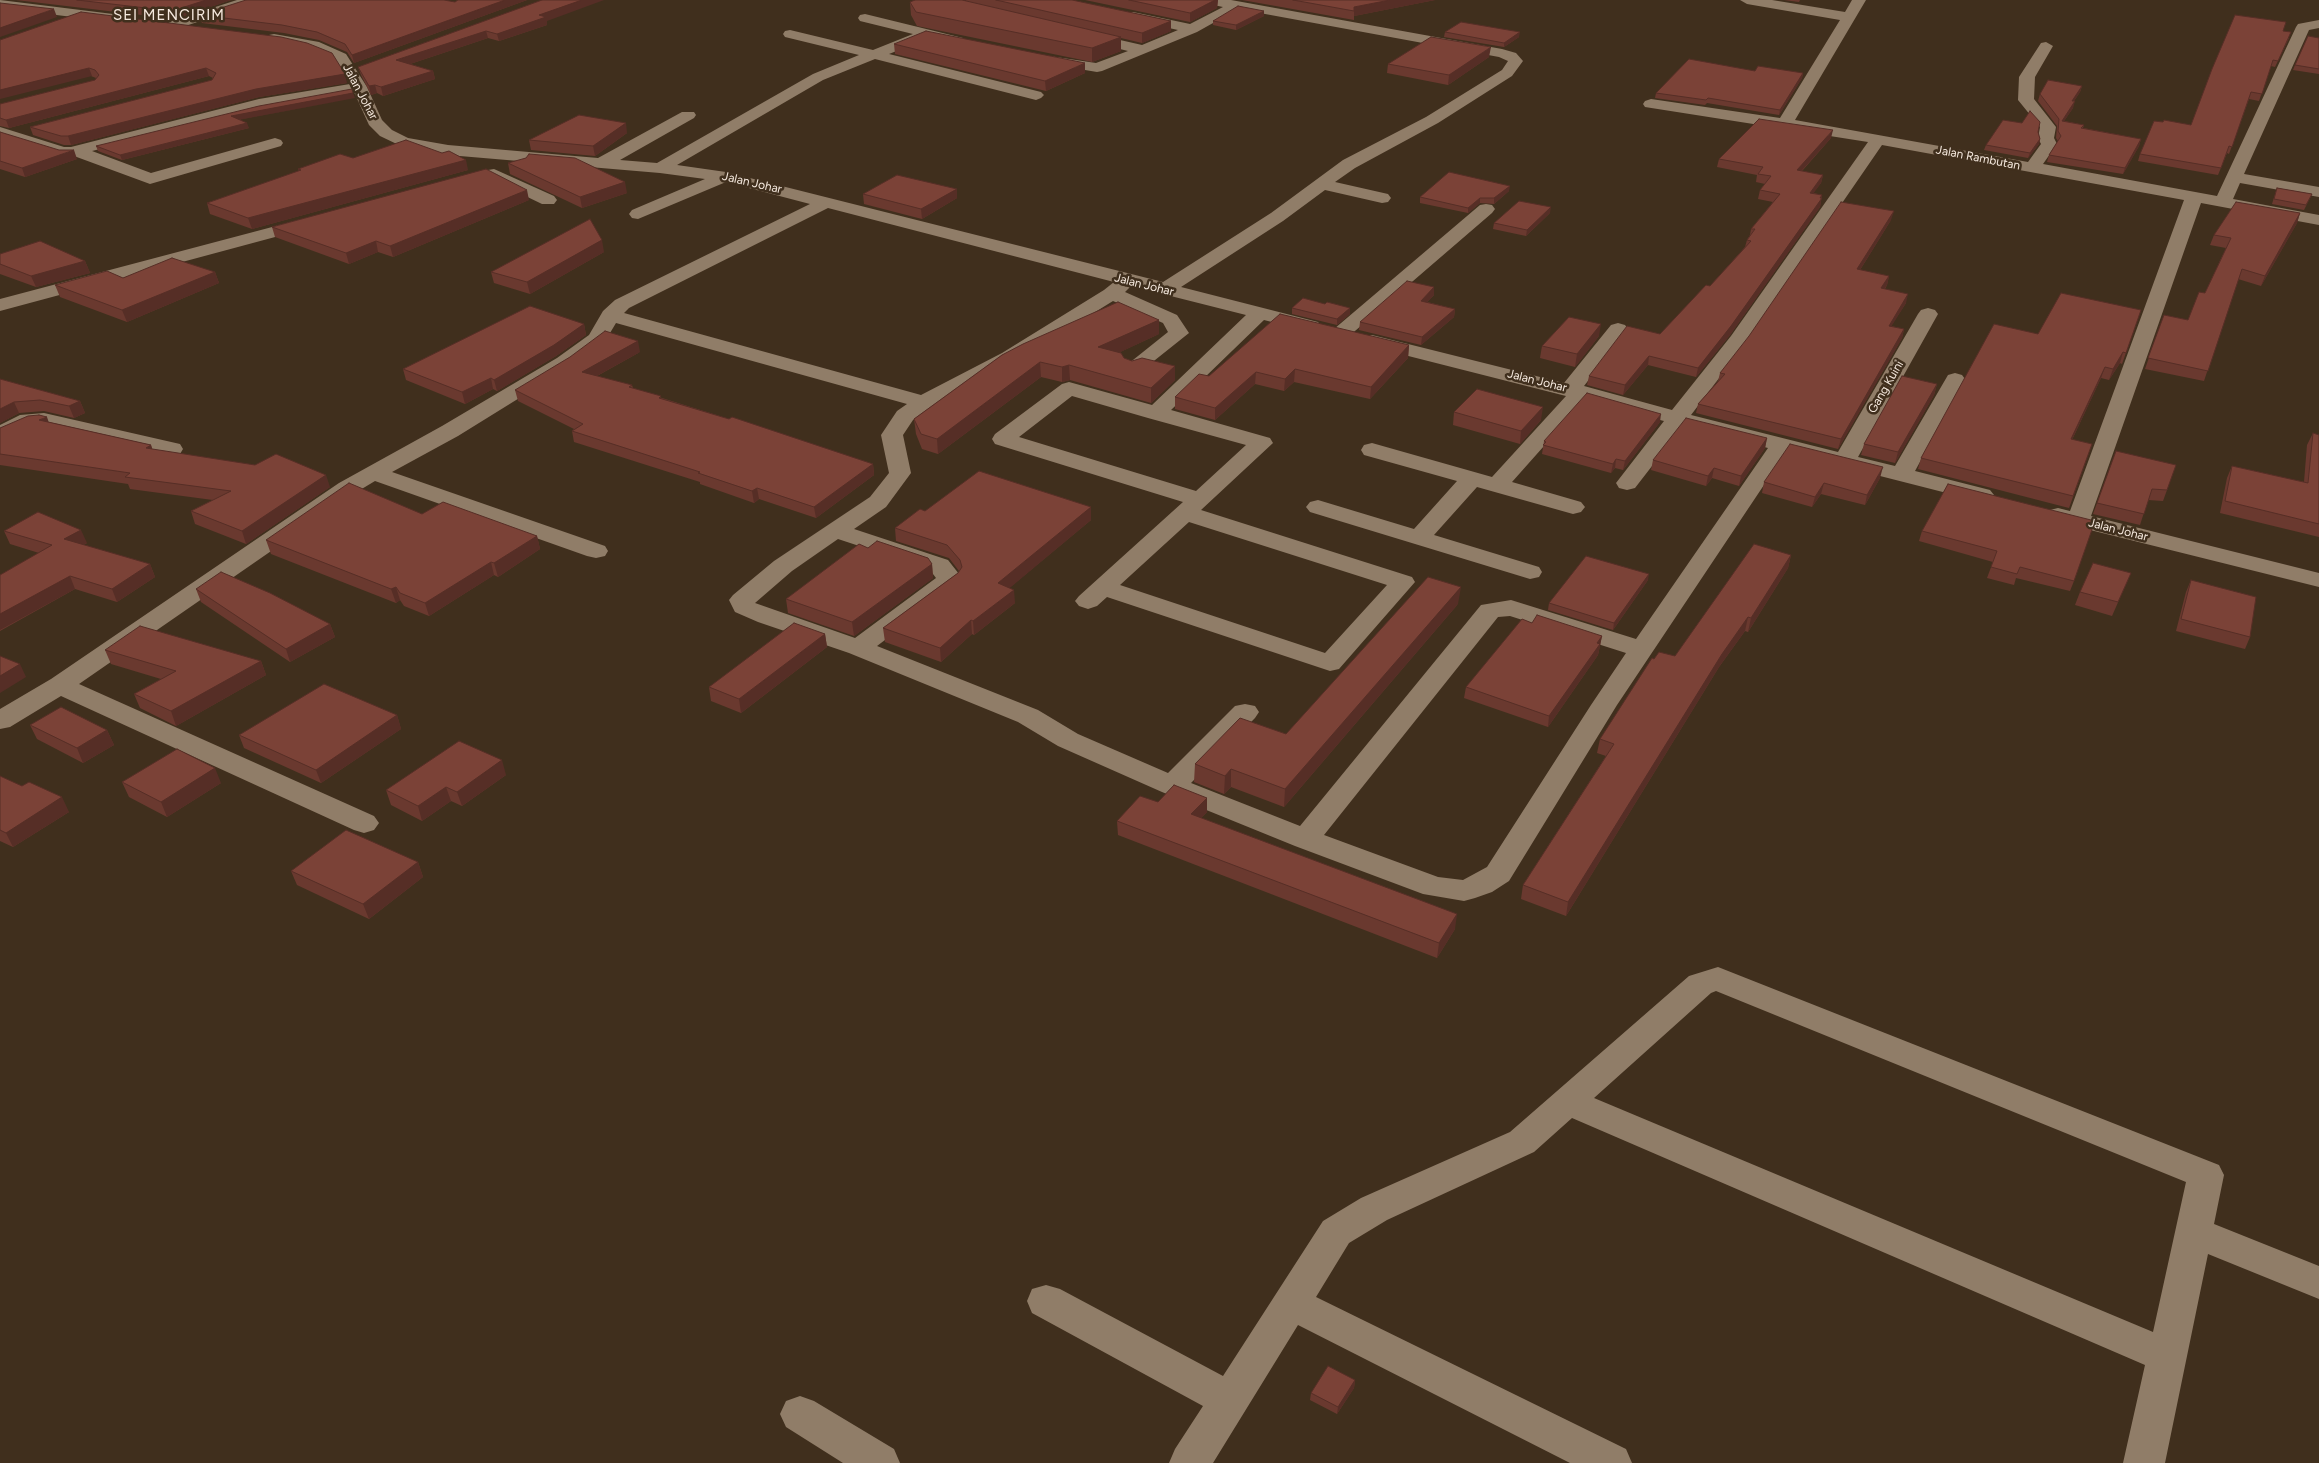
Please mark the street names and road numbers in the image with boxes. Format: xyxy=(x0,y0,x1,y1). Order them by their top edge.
street label: Jalan Johar xyxy=(339,62,381,122)
street label: Jalan Rambutan xyxy=(1935,143,2021,173)
street label: Jalan Johar xyxy=(721,169,783,197)
street label: Jalan Johar xyxy=(1113,271,1175,299)
street label: Gang Kuini xyxy=(1865,358,1907,416)
street label: Jalan Johar xyxy=(1506,367,1568,395)
street label: Jalan Johar xyxy=(2087,516,2149,544)

